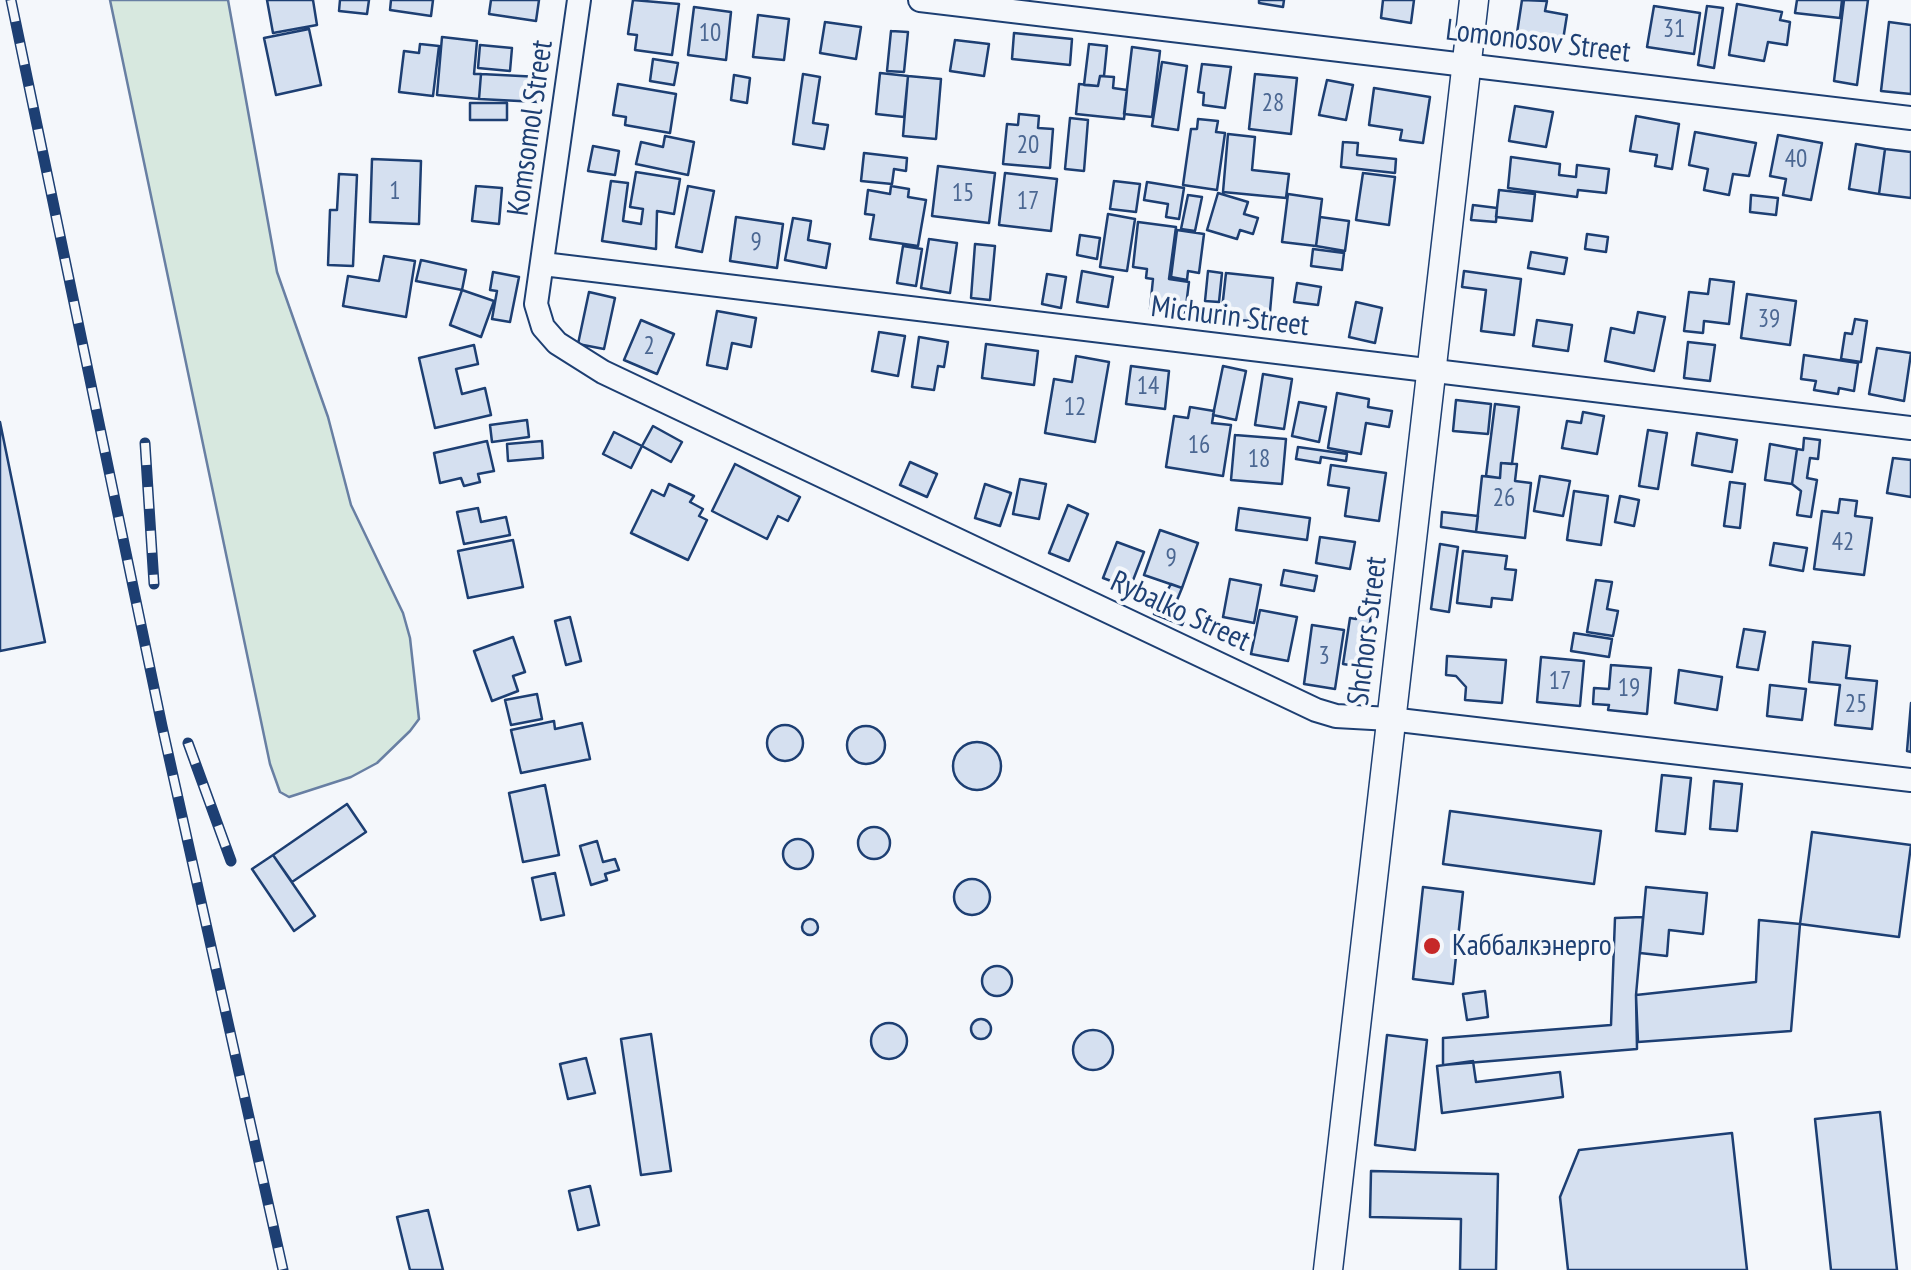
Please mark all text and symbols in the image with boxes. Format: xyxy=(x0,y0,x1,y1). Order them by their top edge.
street label: Lomonosov Street xyxy=(1444,13,1632,71)
house number: 31 xyxy=(1663,15,1685,45)
house number: 10 xyxy=(699,19,721,49)
street label: Komsomol Street xyxy=(501,38,561,218)
house number: 28 xyxy=(1262,89,1284,119)
house number: 20 xyxy=(1017,131,1039,161)
house number: 40 xyxy=(1785,145,1807,175)
house number: 1 xyxy=(389,177,401,207)
house number: 15 xyxy=(952,179,974,209)
house number: 17 xyxy=(1017,187,1039,217)
house number: 9 xyxy=(750,228,762,258)
street label: Michurin Street xyxy=(1149,289,1311,345)
house number: 39 xyxy=(1758,305,1780,335)
house number: 2 xyxy=(643,332,655,362)
house number: 14 xyxy=(1137,372,1159,402)
house number: 12 xyxy=(1064,393,1086,423)
house number: 16 xyxy=(1188,431,1210,461)
house number: 18 xyxy=(1248,445,1270,475)
house number: 26 xyxy=(1493,484,1515,514)
house number: 42 xyxy=(1832,528,1854,558)
house number: 9 xyxy=(1165,544,1177,574)
street label: Shchors Street xyxy=(1341,555,1395,707)
street label: Rybalko Street xyxy=(1105,564,1255,660)
house number: 3 xyxy=(1318,642,1330,672)
house number: 17 xyxy=(1549,667,1571,697)
house number: 19 xyxy=(1618,674,1640,704)
house number: 25 xyxy=(1845,690,1867,720)
place label: Каббалкэнерго xyxy=(1452,928,1612,964)
marker: Каббалкэнерго xyxy=(1421,935,1443,957)

